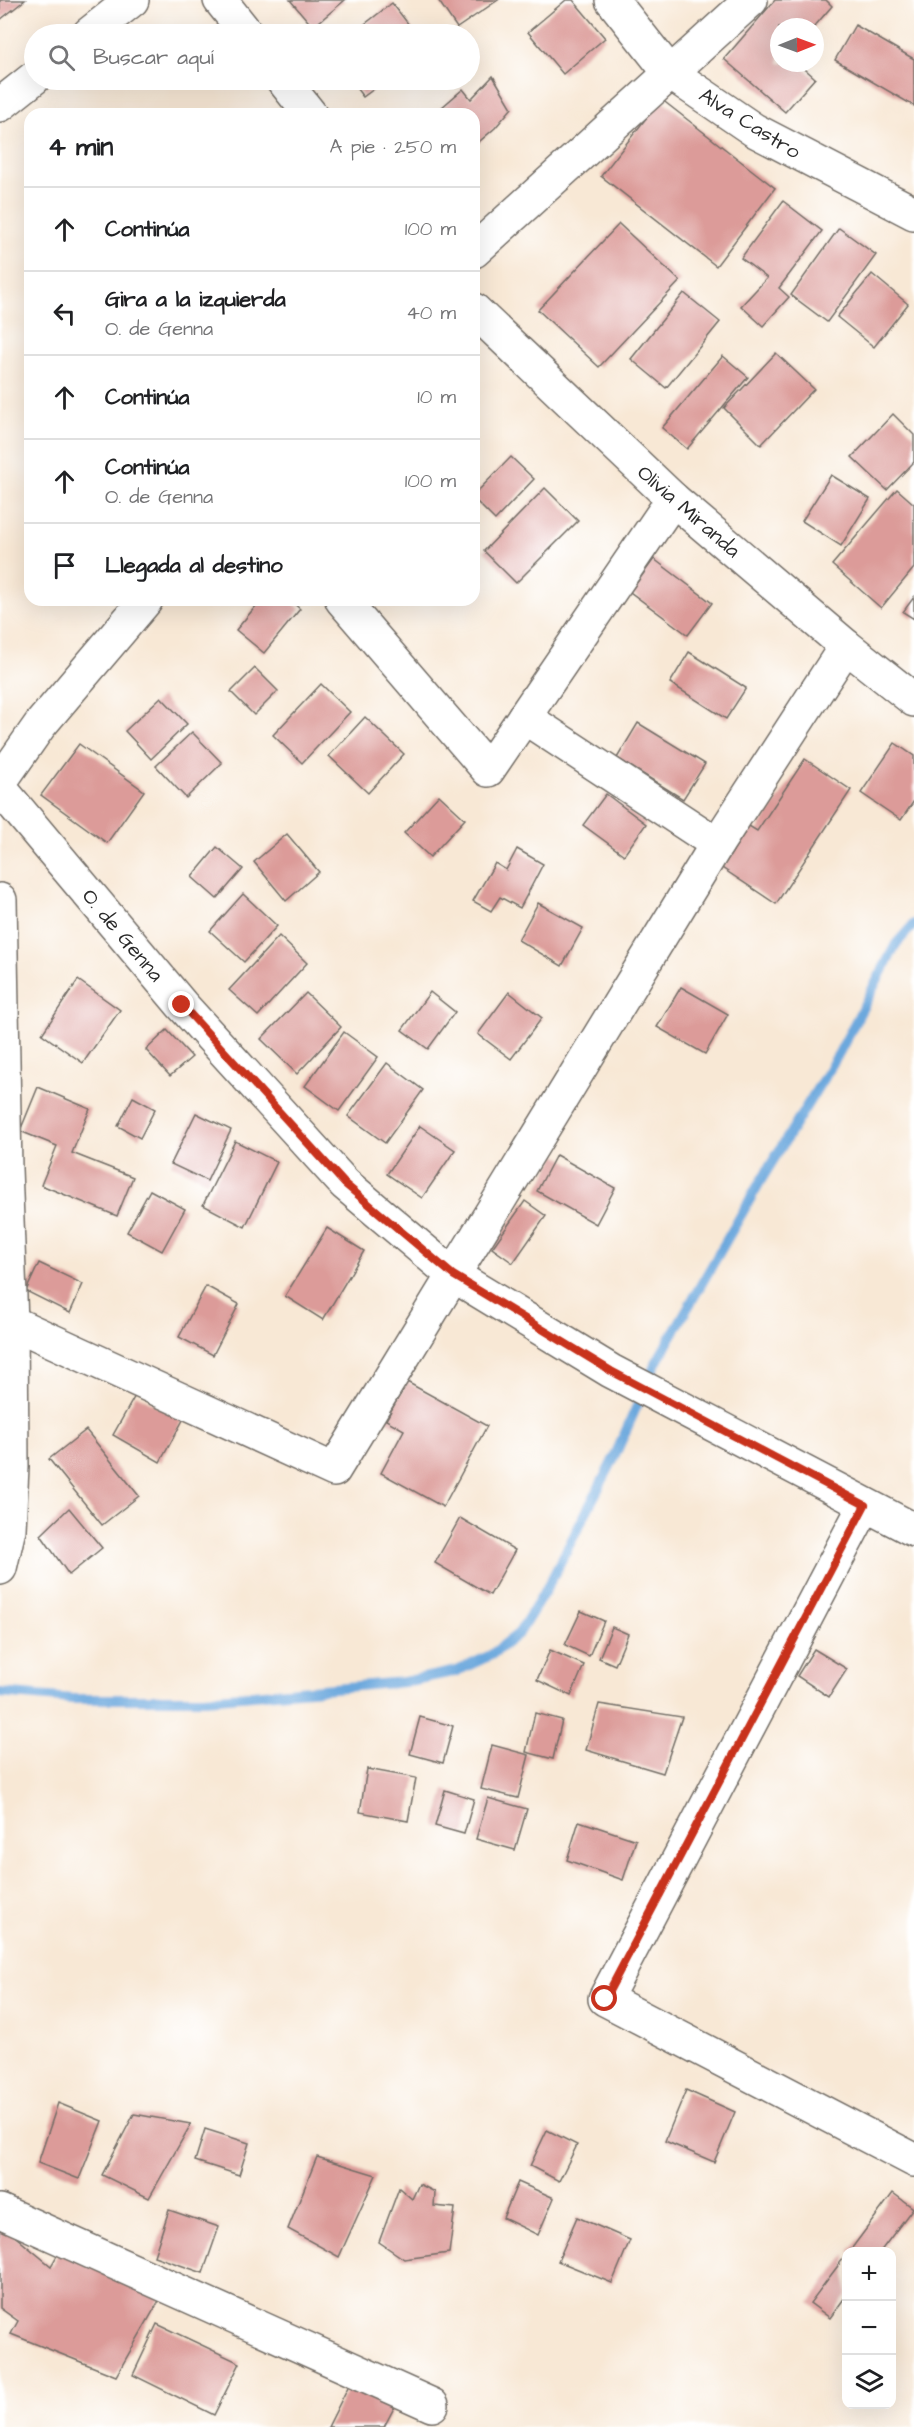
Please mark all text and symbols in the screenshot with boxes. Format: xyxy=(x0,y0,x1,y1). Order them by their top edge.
north arrow xyxy=(770,18,824,72)
search box xyxy=(24,24,480,90)
icon: search xyxy=(45,41,78,74)
text: Buscar aquí xyxy=(93,42,214,73)
street label: Alva Castro xyxy=(693,81,806,166)
text: 4 min xyxy=(48,129,113,165)
text: A pie · 250 m xyxy=(330,133,456,161)
icon: ahead xyxy=(48,213,81,246)
text: Continúa xyxy=(105,214,190,245)
text: 100 m xyxy=(405,215,456,243)
text: Gira a la izquierda xyxy=(105,284,286,315)
icon: left xyxy=(48,297,81,330)
text: 40 m xyxy=(406,299,456,327)
text: O. de Genna xyxy=(105,315,213,343)
icon: ahead xyxy=(48,381,81,414)
text: Continúa xyxy=(105,382,190,413)
text: 10 m xyxy=(417,383,456,411)
text: Continúa xyxy=(105,452,190,483)
street label: Olivia Miranda xyxy=(631,458,747,565)
icon: ahead xyxy=(48,465,81,498)
text: 100 m xyxy=(405,467,456,495)
text: O. de Genna xyxy=(105,483,213,511)
icon: arrive xyxy=(48,549,81,582)
text: Llegada al destino xyxy=(105,550,283,581)
street label: O. de Genna xyxy=(75,883,170,988)
route end xyxy=(168,991,194,1017)
route start xyxy=(591,1985,617,2011)
map controls xyxy=(842,2247,896,2409)
button: + xyxy=(842,2247,896,2301)
button: − xyxy=(842,2301,896,2355)
button: layers xyxy=(842,2355,896,2409)

